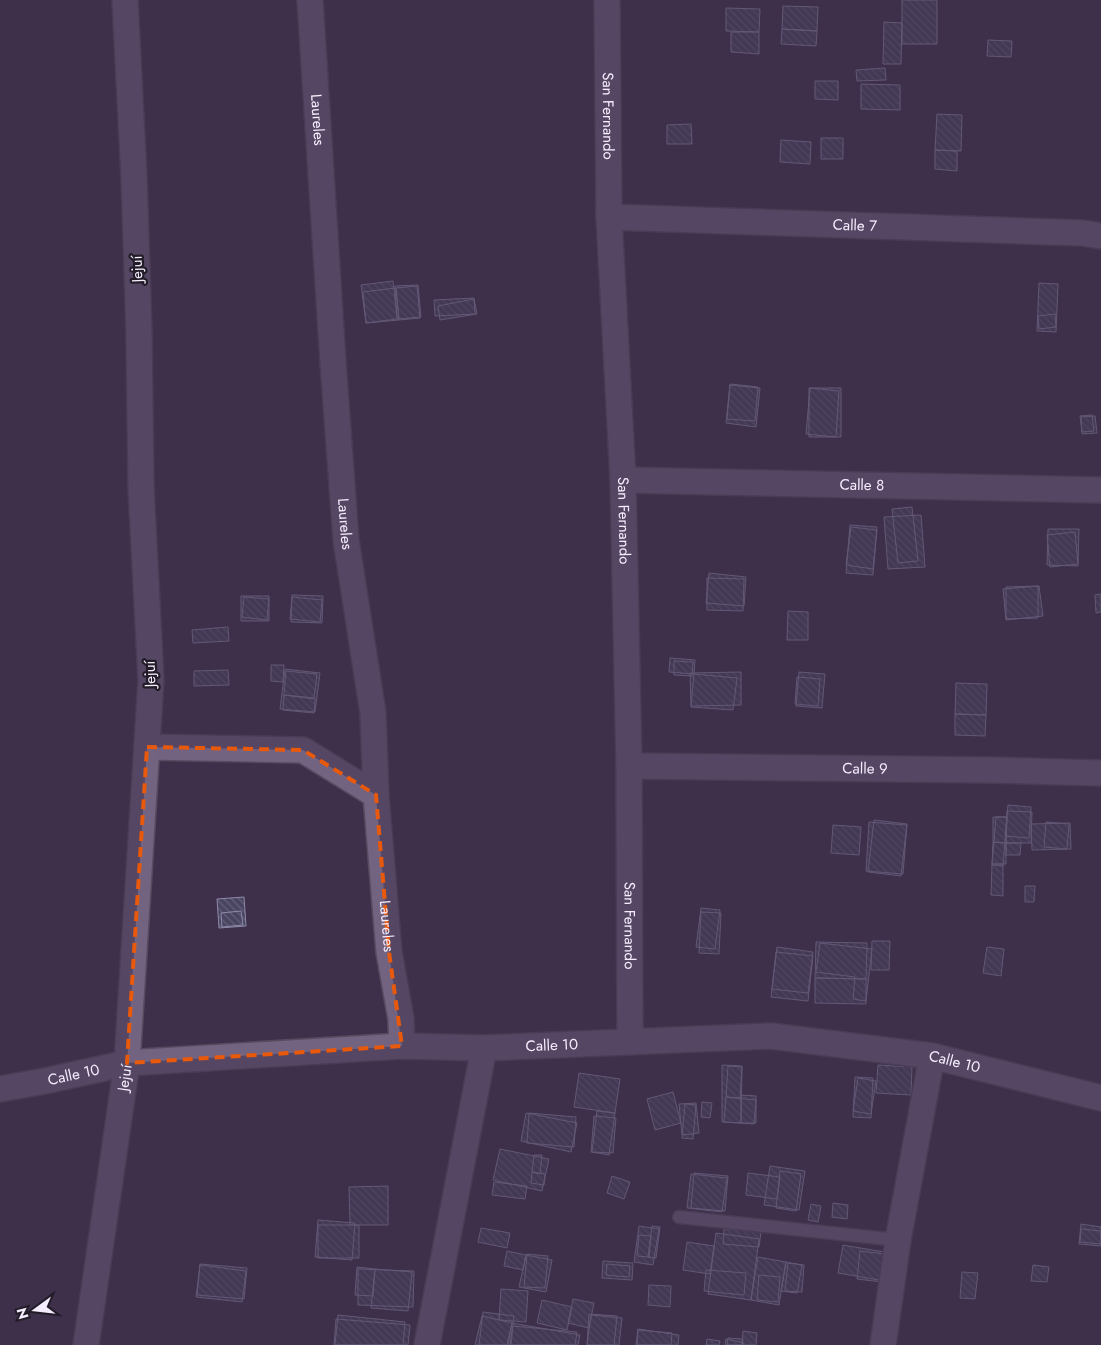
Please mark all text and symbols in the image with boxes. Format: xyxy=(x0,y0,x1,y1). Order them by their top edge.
street label: San Fernando xyxy=(597,72,619,160)
street label: Laureles xyxy=(305,93,330,146)
street label: Calle 7 xyxy=(832,214,878,237)
street label: Jejuí xyxy=(125,254,149,285)
street label: Calle 8 xyxy=(839,474,885,496)
street label: San Fernando xyxy=(612,477,636,565)
street label: Laureles xyxy=(332,497,358,551)
street label: Jejuí xyxy=(139,659,161,690)
street label: Calle 9 xyxy=(842,757,888,780)
street label: San Fernando xyxy=(618,882,641,969)
street label: Laureles xyxy=(374,899,400,953)
street label: Calle 10 xyxy=(525,1033,578,1057)
street label: Calle 10 xyxy=(927,1045,983,1079)
street label: Calle 10 xyxy=(46,1058,102,1091)
street label: Jejuí xyxy=(112,1062,138,1095)
north arrow xyxy=(10,1285,60,1335)
text: N xyxy=(11,1305,34,1321)

